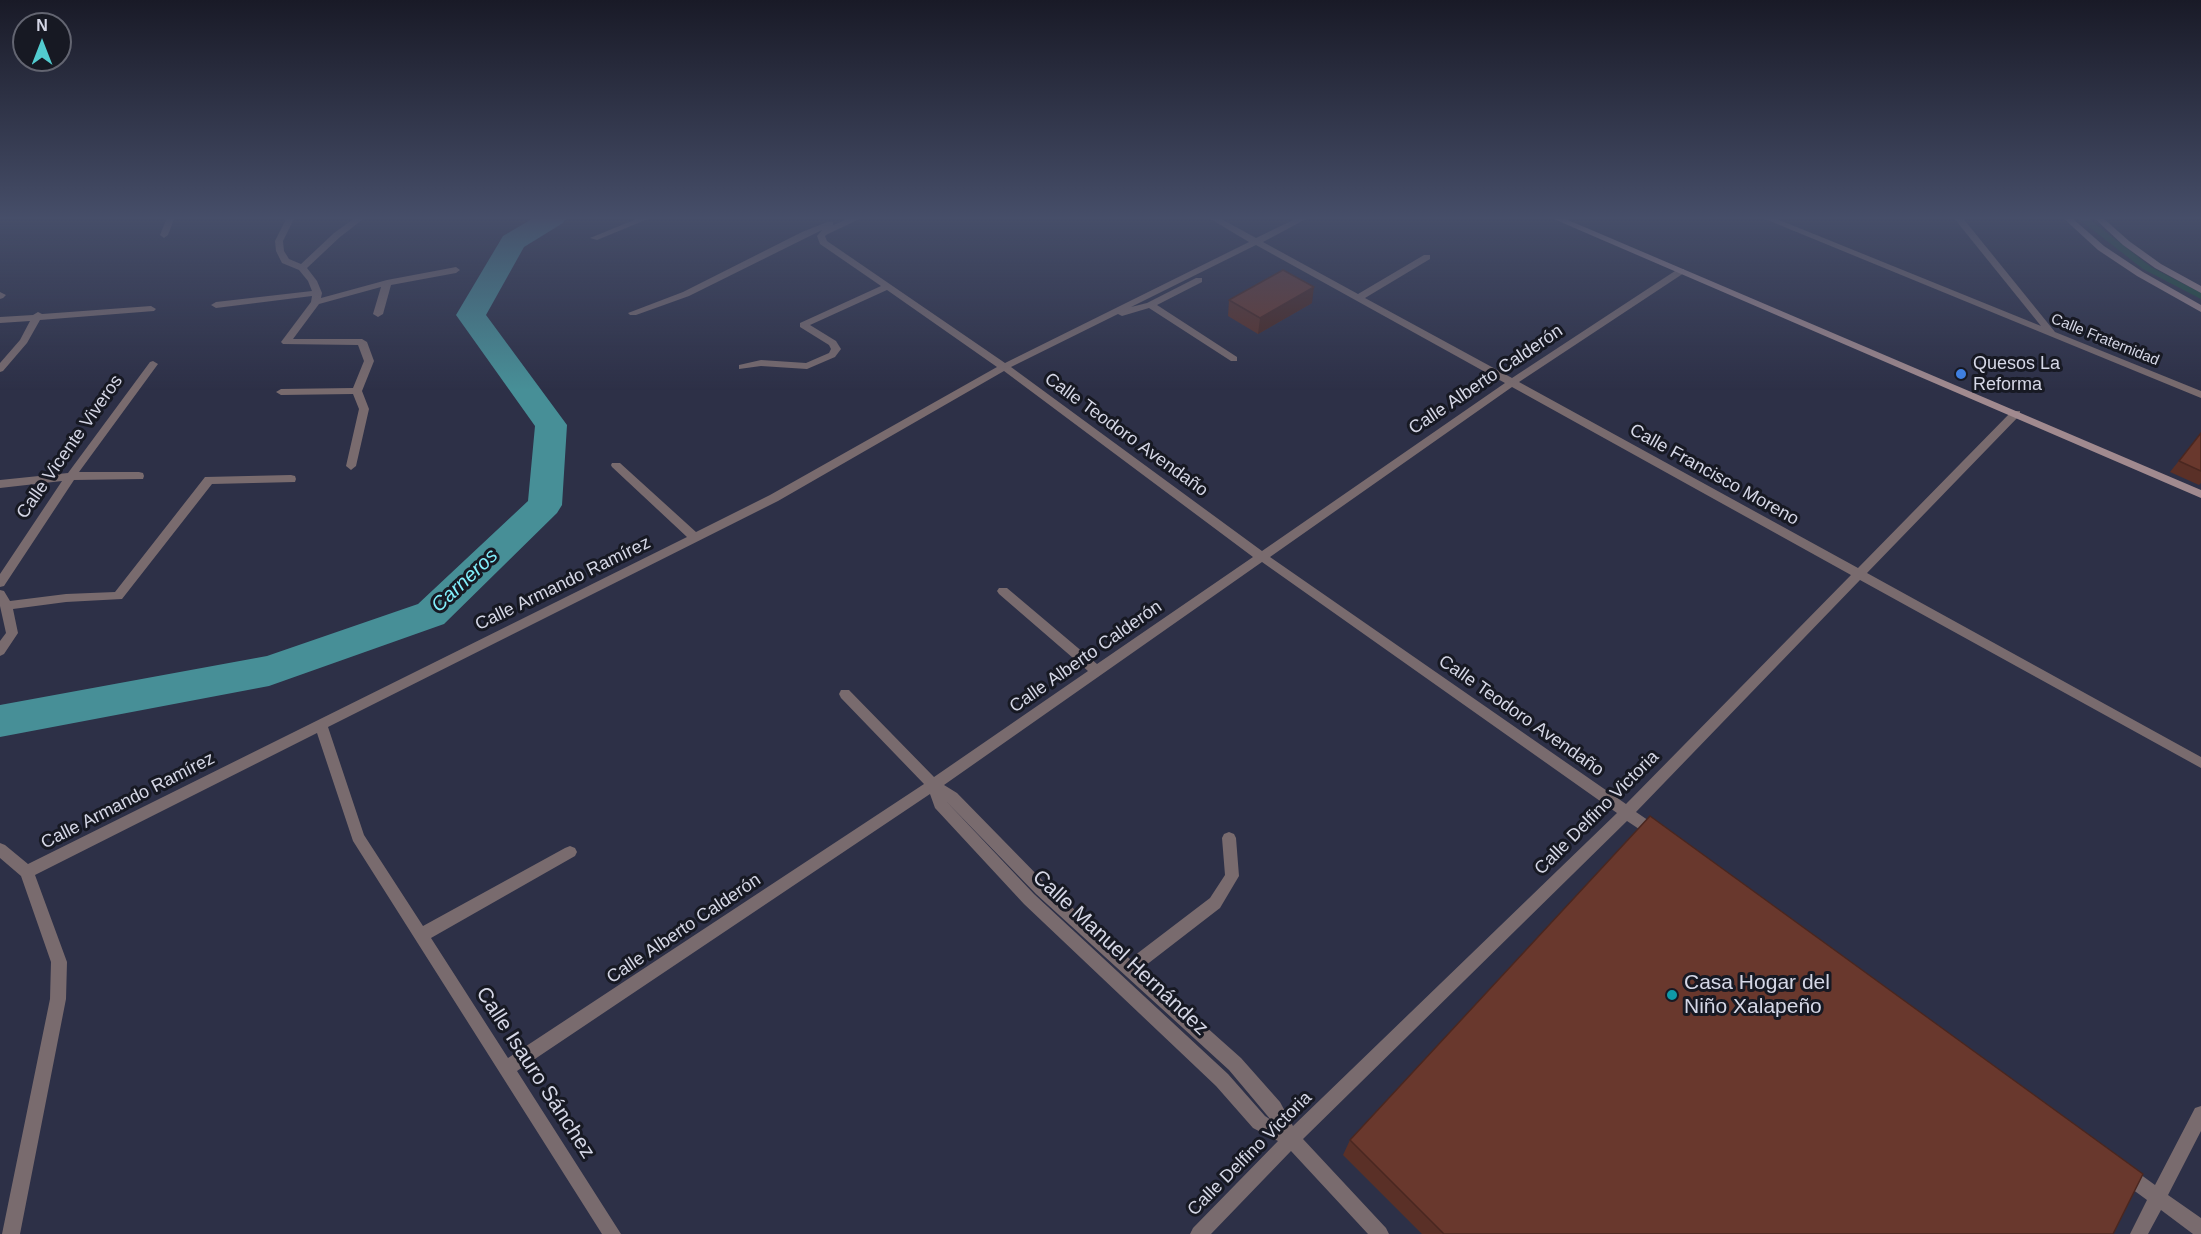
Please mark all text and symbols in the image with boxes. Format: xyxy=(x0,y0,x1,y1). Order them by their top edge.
north arrow xyxy=(12,12,72,72)
text: N xyxy=(36,17,48,34)
street label: Calle Fraternidad xyxy=(2048,310,2162,370)
street label: Calle Alberto Calderón xyxy=(1405,320,1567,440)
place label: Quesos La Reforma xyxy=(1973,353,2060,395)
marker: Quesos La Reforma xyxy=(1954,367,1968,381)
street label: Calle Teodoro Avendaño xyxy=(1040,368,1212,502)
street label: Calle Vicente Viveros xyxy=(12,371,128,523)
street label: Calle Francisco Moreno xyxy=(1626,419,1802,531)
street label: Calle Armando Ramírez xyxy=(472,532,654,636)
water label: Carneros xyxy=(427,544,503,618)
street label: Calle Alberto Calderón xyxy=(1006,596,1166,718)
street label: Calle Teodoro Avendaño xyxy=(1434,651,1608,781)
street label: Calle Delfino Victoria xyxy=(1530,746,1664,880)
street label: Calle Armando Ramírez xyxy=(38,748,218,854)
street label: Calle Manuel Hernández xyxy=(1027,865,1213,1041)
street label: Calle Alberto Calderón xyxy=(603,869,765,989)
place label: Casa Hogar del Niño Xalapeño xyxy=(1684,970,1830,1020)
street label: Calle Isauro Sánchez xyxy=(470,982,600,1164)
marker: Casa Hogar del Niño Xalapeño xyxy=(1665,988,1679,1002)
street label: Calle Delfino Victoria xyxy=(1183,1087,1317,1221)

